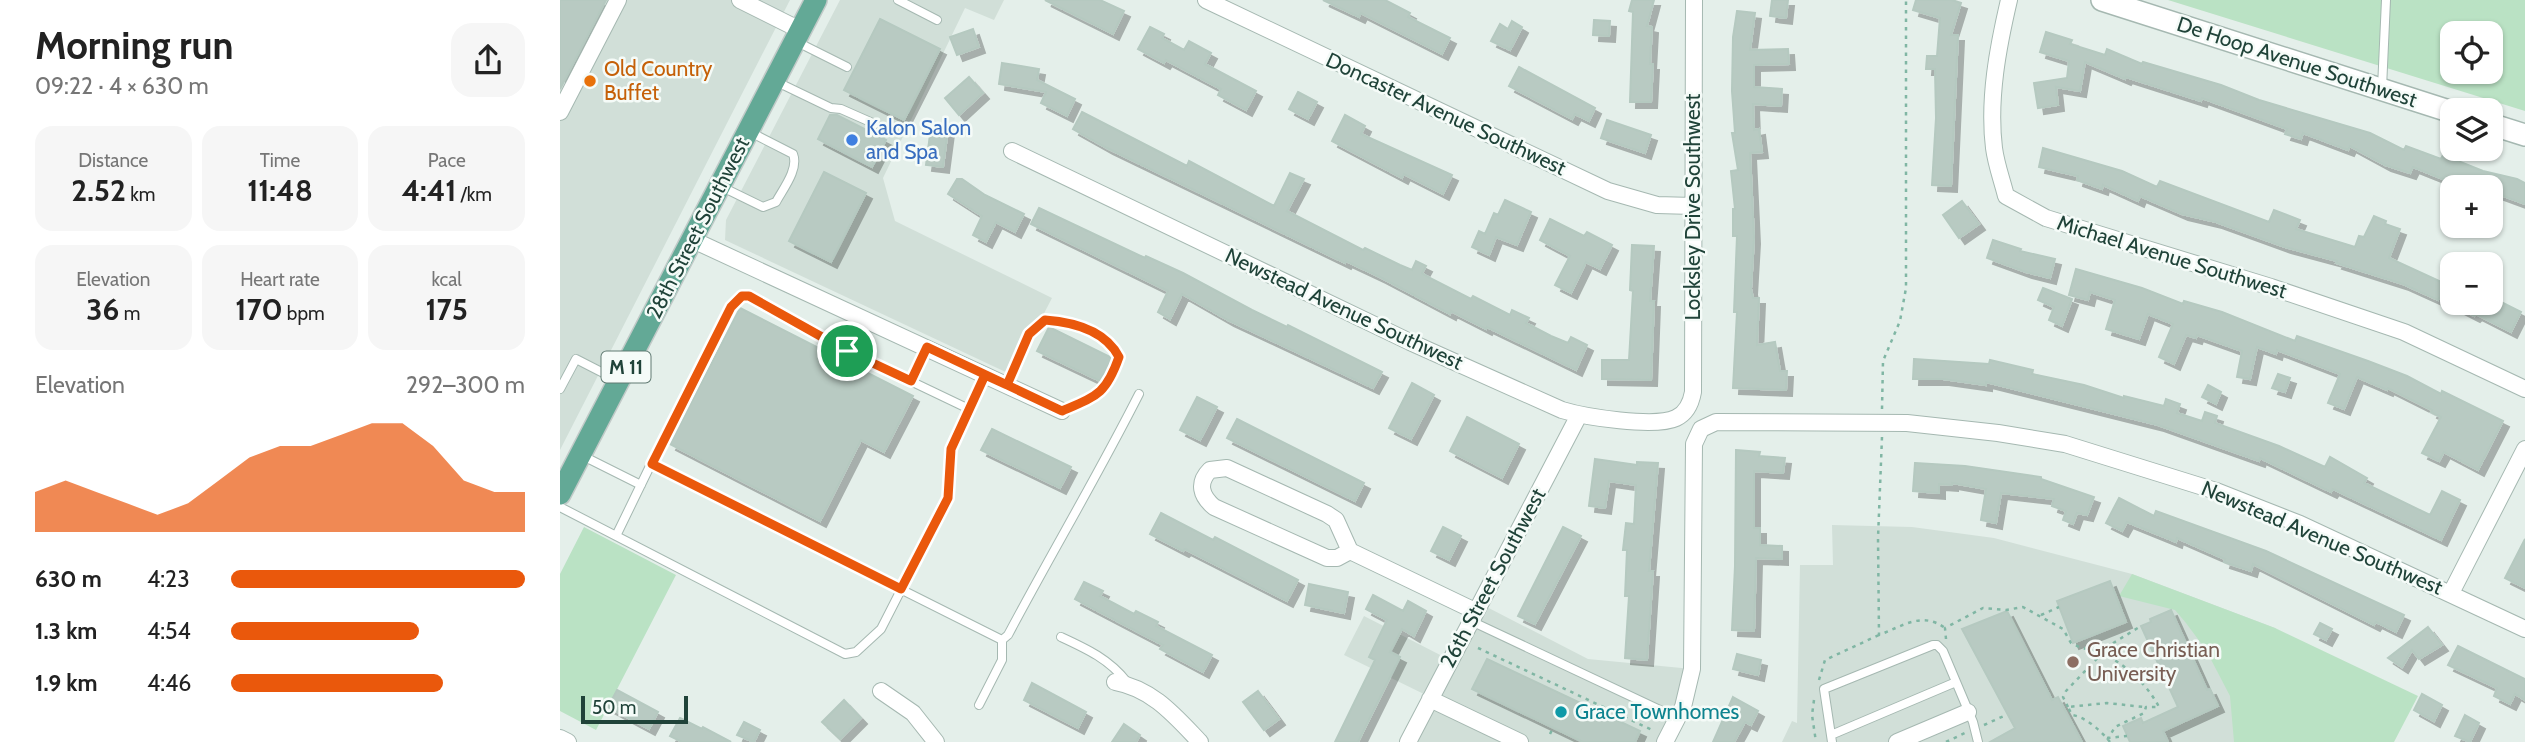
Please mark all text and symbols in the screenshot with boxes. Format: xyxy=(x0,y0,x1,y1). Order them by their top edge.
street label: De Hoop Avenue Southwest xyxy=(2174,11,2420,112)
map controls xyxy=(2440,21,2503,315)
button: locate xyxy=(2440,21,2503,84)
text: Morning run xyxy=(35,22,234,69)
button: share xyxy=(451,23,525,97)
street label: Doncaster Avenue Southwest xyxy=(1322,47,1570,180)
place label: Old Country Buffet xyxy=(604,56,713,105)
text: 09:22 · 4 × 630 m xyxy=(35,72,209,100)
marker: Old Country Buffet xyxy=(582,73,598,89)
street label: Locksley Drive Southwest xyxy=(1680,94,1705,320)
button: layers xyxy=(2440,98,2503,161)
place label: Kalon Salon and Spa xyxy=(866,115,971,164)
marker: Kalon Salon and Spa xyxy=(844,132,860,148)
street label: 28th Street Southwest xyxy=(641,133,754,323)
text: Distance xyxy=(78,149,148,172)
text: Time xyxy=(260,149,300,172)
text: Pace xyxy=(428,149,466,172)
text: 2.52 xyxy=(71,172,126,209)
text: 11:48 xyxy=(247,172,313,209)
text: 4:41 xyxy=(401,172,456,209)
button: + xyxy=(2440,175,2503,238)
text: km xyxy=(126,183,155,206)
text: /km xyxy=(456,183,492,206)
street label: Michael Avenue Southwest xyxy=(2054,210,2290,303)
street label: Newstead Avenue Southwest xyxy=(1221,242,1467,375)
button: − xyxy=(2440,252,2503,315)
text: Elevation xyxy=(76,268,150,291)
text: Heart rate xyxy=(240,268,320,291)
text: kcal xyxy=(432,268,462,291)
text: 36 xyxy=(86,291,119,328)
text: 170 xyxy=(235,291,283,328)
text: 175 xyxy=(425,291,468,328)
text: m xyxy=(119,302,140,325)
text: bpm xyxy=(283,302,325,325)
pin xyxy=(817,321,877,381)
icon: arrive xyxy=(828,332,866,370)
road number: M 11 xyxy=(602,352,650,382)
text: Elevation xyxy=(35,371,125,399)
text: 292–300 m xyxy=(406,371,525,399)
street label: Newstead Avenue Southwest xyxy=(2198,475,2446,600)
street label: 26th Street Southwest xyxy=(1435,484,1550,672)
text: 630 m xyxy=(35,565,102,593)
text: 4:23 xyxy=(147,565,190,593)
text: 1.3 km xyxy=(35,617,97,645)
text: 4:54 xyxy=(147,617,191,645)
place label: Grace Christian University xyxy=(2087,637,2220,686)
marker: Grace Christian University xyxy=(2065,654,2081,670)
text: 1.9 km xyxy=(35,669,98,697)
text: 4:46 xyxy=(147,669,191,697)
scale bar xyxy=(581,693,688,725)
text: 50 m xyxy=(592,696,636,719)
place label: Grace Townhomes xyxy=(1575,699,1739,724)
marker: Grace Townhomes xyxy=(1553,704,1569,720)

